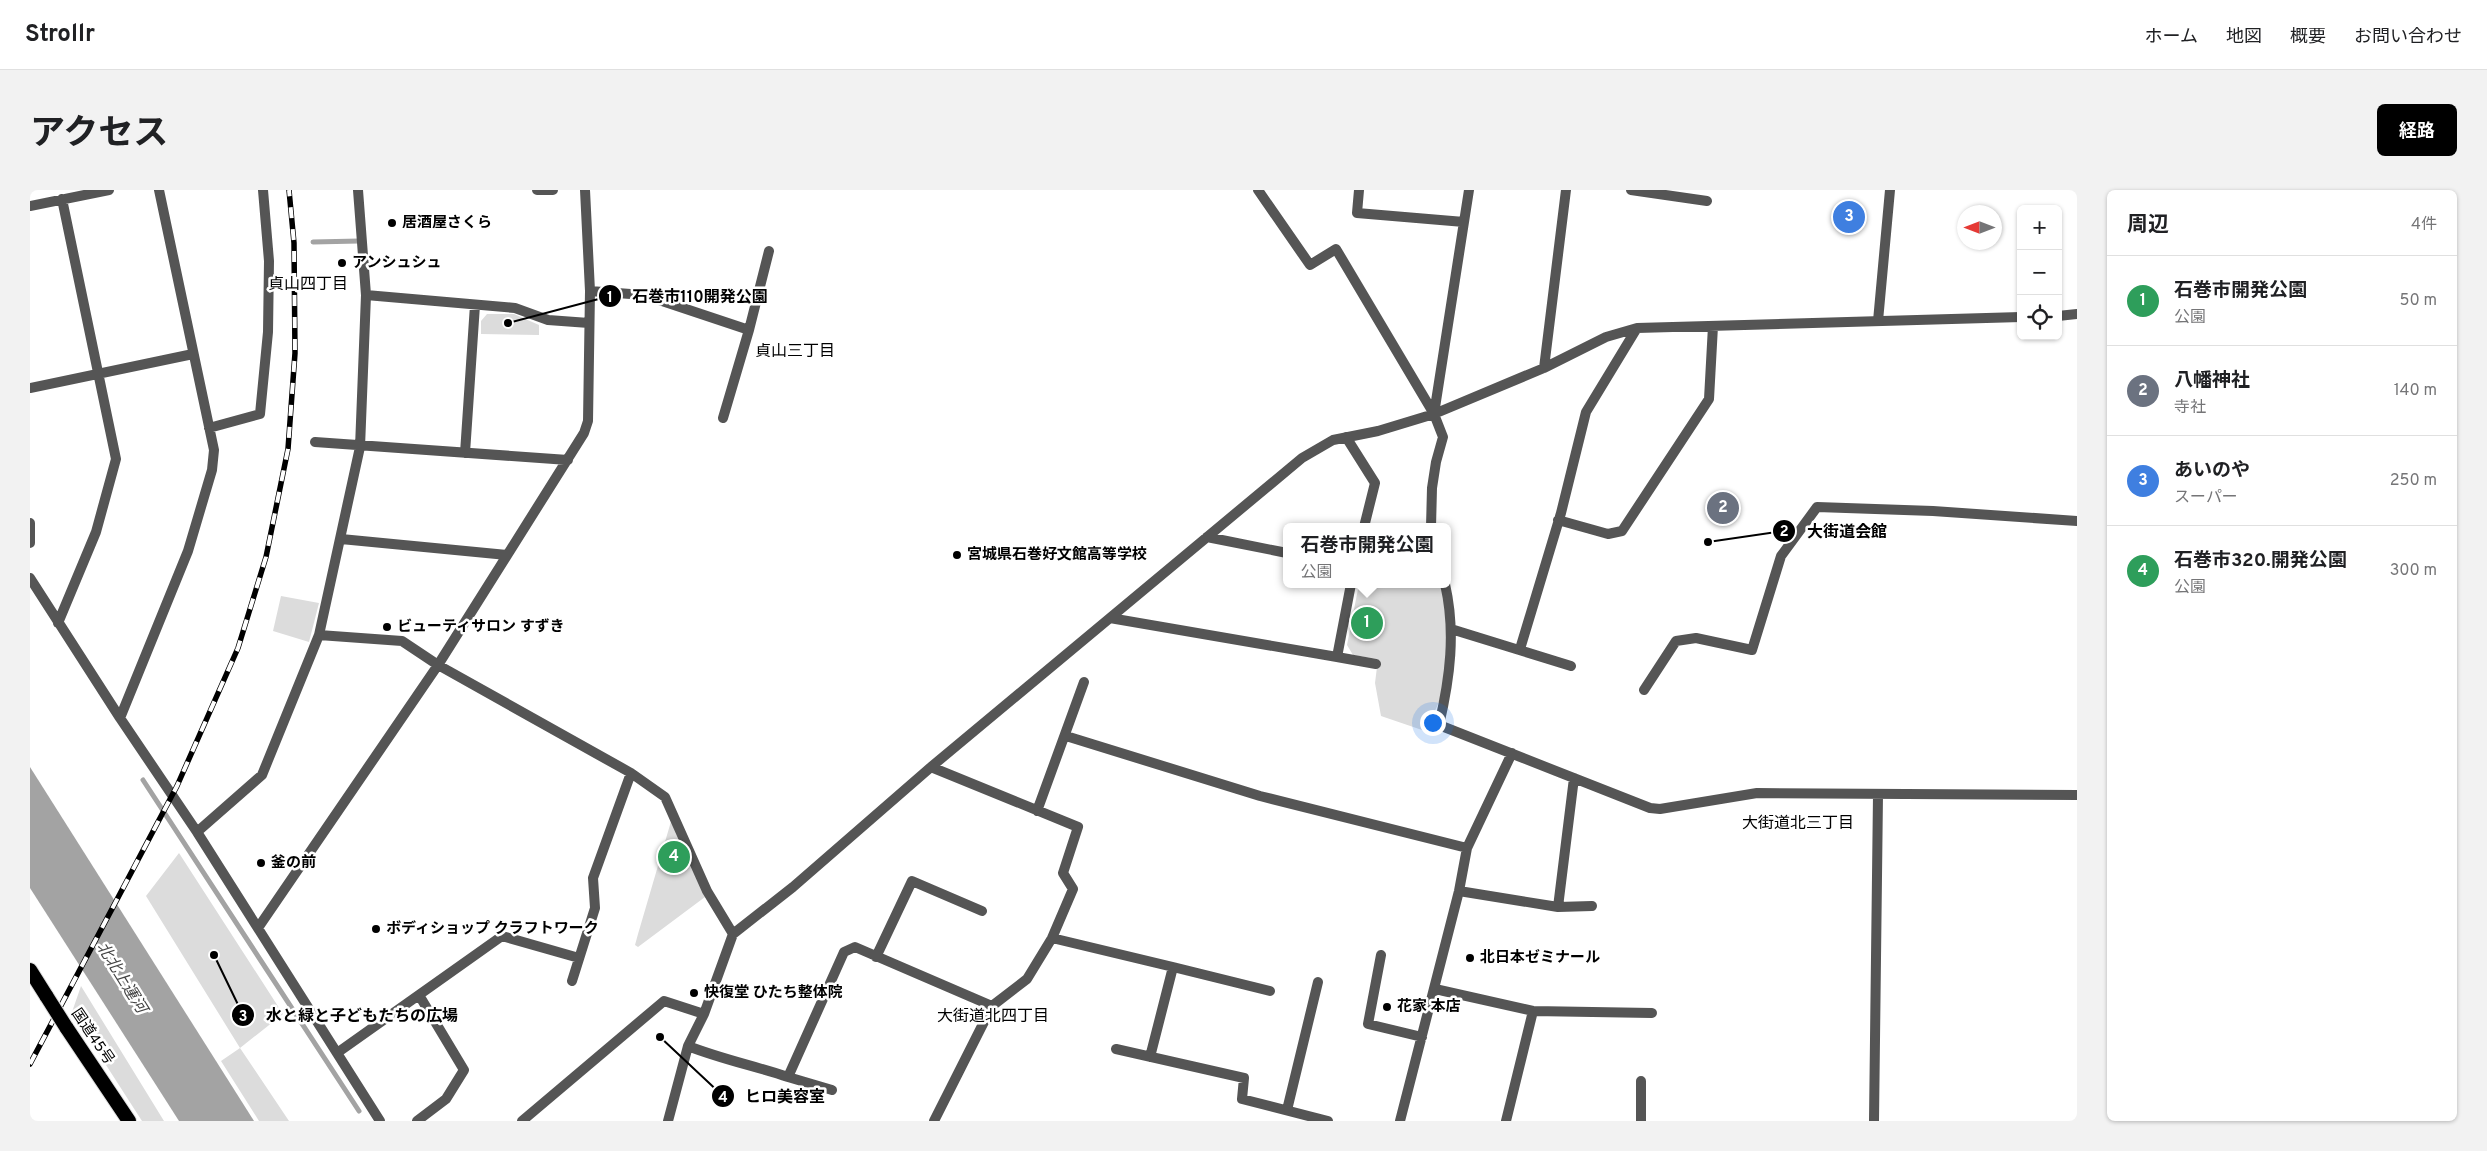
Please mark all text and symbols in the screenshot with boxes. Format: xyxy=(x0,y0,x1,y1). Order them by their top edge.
text: Strollr xyxy=(25,20,95,50)
text: ホーム xyxy=(2145,26,2198,49)
text: 地図 xyxy=(2226,26,2262,49)
text: 概要 xyxy=(2290,26,2326,49)
text: お問い合わせ xyxy=(2354,26,2462,49)
button: 経路 xyxy=(2377,104,2457,156)
text: アクセス xyxy=(30,113,168,157)
pin: 3 xyxy=(1833,198,1865,236)
north arrow xyxy=(1957,205,2002,250)
map controls xyxy=(2017,205,2062,340)
button: + xyxy=(2017,205,2062,250)
text: 周辺 xyxy=(2127,212,2169,239)
place label: 居酒屋さくら xyxy=(402,214,492,233)
text: 4件 xyxy=(2411,215,2437,235)
marker: 居酒屋さくら xyxy=(386,217,398,229)
button: − xyxy=(2017,250,2062,295)
place label: アンシュシュ xyxy=(352,254,441,273)
marker: アンシュシュ xyxy=(336,257,348,269)
district label: 貞山四丁目 xyxy=(268,275,348,295)
text: 石巻市開発公園 xyxy=(2174,279,2307,303)
callout: 石巻市110開発公園 xyxy=(597,281,777,312)
text: 石巻市110開発公園 xyxy=(632,288,768,308)
text: 1 xyxy=(607,289,613,308)
text: 1 xyxy=(2140,291,2146,311)
text: 50 m xyxy=(2400,291,2437,311)
button: locate xyxy=(2017,295,2062,340)
text: 公園 xyxy=(2174,308,2206,328)
district label: 貞山三丁目 xyxy=(755,342,835,362)
text: 八幡神社 xyxy=(2174,369,2250,393)
text: 2 xyxy=(2138,381,2148,401)
text: 140 m xyxy=(2394,381,2437,401)
text: 寺社 xyxy=(2174,398,2206,418)
text: あいのや xyxy=(2174,459,2250,483)
text: 3 xyxy=(2138,471,2148,491)
text: 250 m xyxy=(2390,471,2437,491)
text: スーパー xyxy=(2174,488,2238,508)
pin: 2 xyxy=(1707,489,1739,527)
callout: 大街道会館 xyxy=(1772,515,1897,546)
popup xyxy=(1283,523,1451,588)
text: 2 xyxy=(1779,523,1789,542)
text: 大街道会館 xyxy=(1807,523,1887,543)
text: 石巻市開発公園 xyxy=(1300,534,1434,558)
place label: 宮城県石巻好文館高等学校 xyxy=(967,545,1147,565)
marker: 宮城県石巻好文館高等学校 xyxy=(951,549,963,561)
text: 石巻市320.開発公園 xyxy=(2174,549,2347,573)
text: 4 xyxy=(2138,561,2148,581)
text: 300 m xyxy=(2390,561,2437,581)
text: 公園 xyxy=(1300,563,1333,583)
text: 公園 xyxy=(2174,578,2206,598)
pin: 1 xyxy=(1351,604,1383,642)
place label: ビューティサロン すずき xyxy=(397,618,565,637)
marker: ビューティサロン すずき xyxy=(381,621,393,633)
your location xyxy=(1420,710,1446,736)
district label: 大街道北三丁目 xyxy=(1742,814,1854,834)
pin: 4 xyxy=(658,838,690,876)
place label: 釜の前 xyxy=(271,853,316,873)
marker: 釜の前 xyxy=(255,857,267,869)
place label: ボディショップ クラフトワーク xyxy=(386,920,599,939)
marker: ボディショップ クラフトワーク xyxy=(370,923,382,935)
water label: 北北上運河 xyxy=(91,939,152,1020)
place label: 北日本ゼミナール xyxy=(1480,949,1600,968)
marker: 北日本ゼミナール xyxy=(1464,952,1476,964)
place label: 快復堂 ひたち整体院 xyxy=(704,984,843,1003)
marker: 快復堂 ひたち整体院 xyxy=(688,987,700,999)
place label: 花家 本店 xyxy=(1397,998,1461,1017)
callout: 水と緑と子どもたちの広場 xyxy=(231,1000,468,1031)
marker: 花家 本店 xyxy=(1381,1001,1393,1013)
street label: 国道45号 xyxy=(66,1005,118,1069)
text: 水と緑と子どもたちの広場 xyxy=(266,1007,458,1027)
district label: 大街道北四丁目 xyxy=(937,1007,1049,1027)
text: 3 xyxy=(239,1008,248,1027)
callout: ヒロ美容室 xyxy=(710,1081,835,1112)
text: ヒロ美容室 xyxy=(745,1088,825,1108)
text: 4 xyxy=(718,1089,728,1108)

